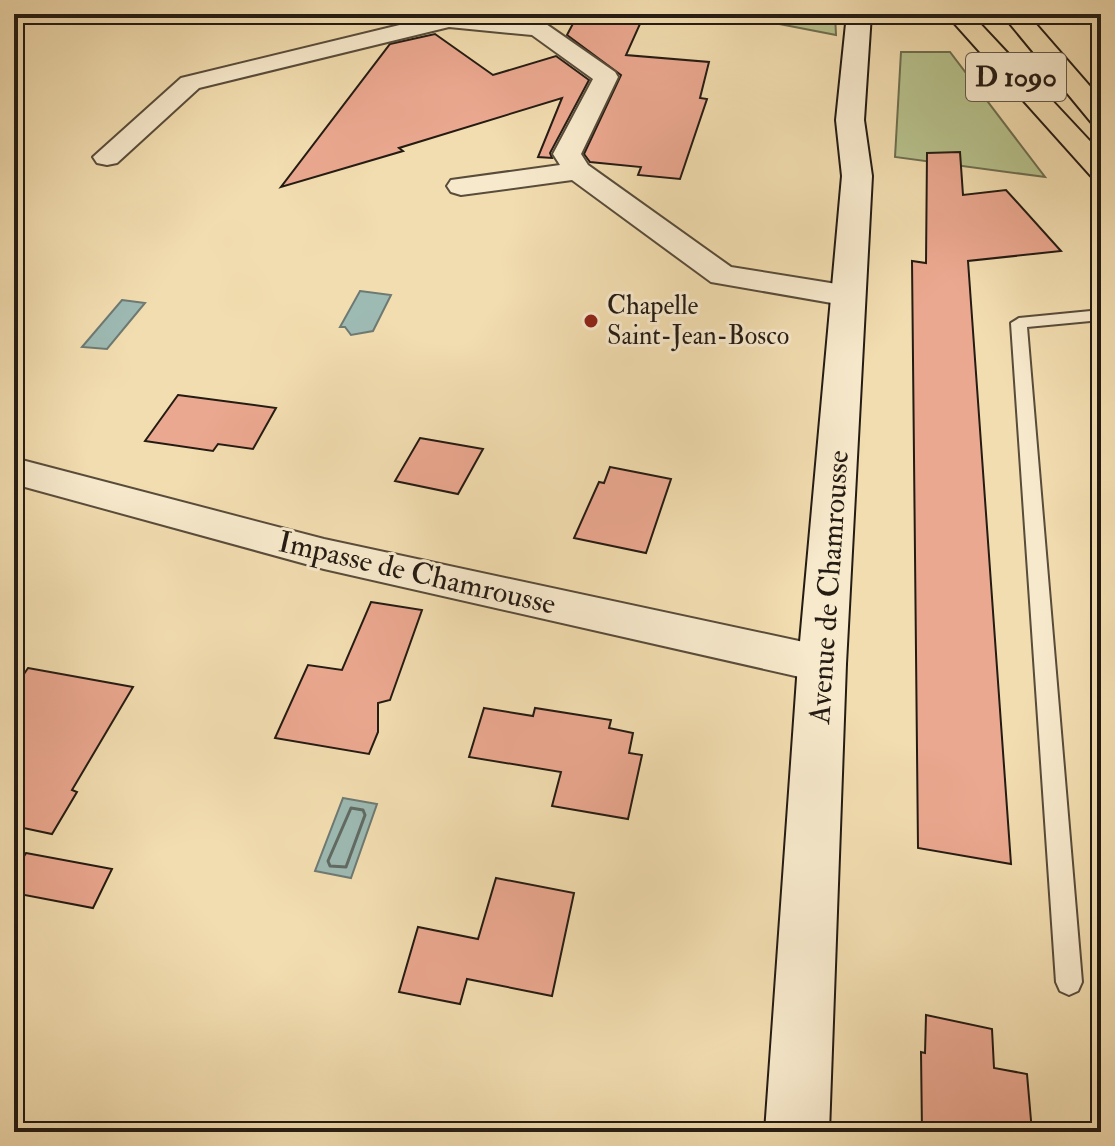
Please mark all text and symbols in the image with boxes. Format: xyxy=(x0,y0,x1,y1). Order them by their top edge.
road number: D 1090 xyxy=(966,53,1066,101)
place label: Chapelle Saint-Jean-Bosco xyxy=(607,290,789,352)
marker: Chapelle Saint-Jean-Bosco xyxy=(582,312,600,330)
street label: Avenue de Chamrousse xyxy=(801,449,857,726)
street label: Impasse de Chamrousse xyxy=(275,523,559,623)

